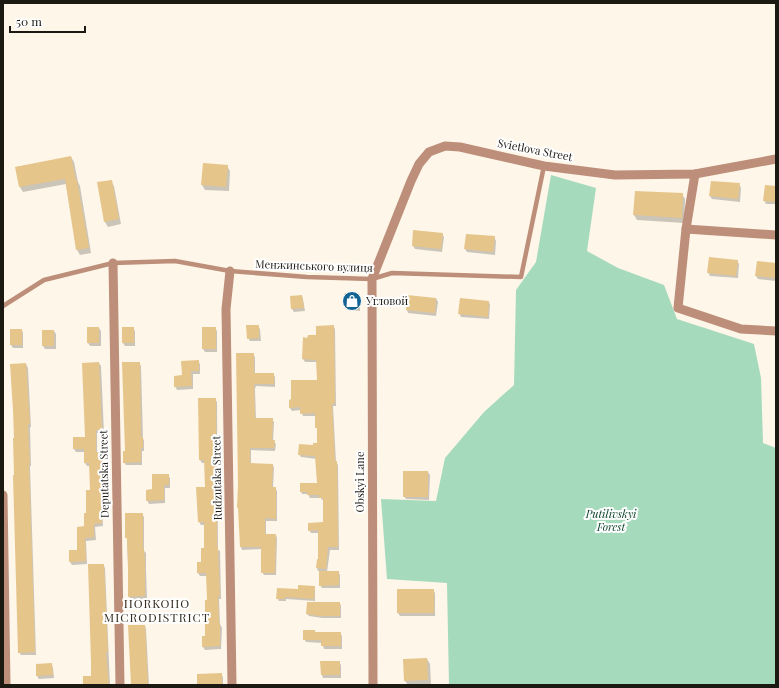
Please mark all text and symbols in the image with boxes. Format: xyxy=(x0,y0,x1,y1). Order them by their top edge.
scale bar xyxy=(10,8,85,34)
text: 50 m xyxy=(16,13,42,29)
street label: Svietlova Street xyxy=(496,135,574,164)
street label: Менжинського вулиця xyxy=(255,256,373,275)
shop icon: Угловой xyxy=(341,290,363,312)
place label: Угловой xyxy=(365,293,408,308)
street label: Deputatska Street xyxy=(95,430,112,518)
street label: Rudzutaka Street xyxy=(208,436,225,520)
street label: Obskyi Lane xyxy=(352,451,367,512)
park label: Putilivskyi Forest xyxy=(585,506,637,534)
district label: HORKOHO MICRODISTRICT xyxy=(104,595,210,625)

